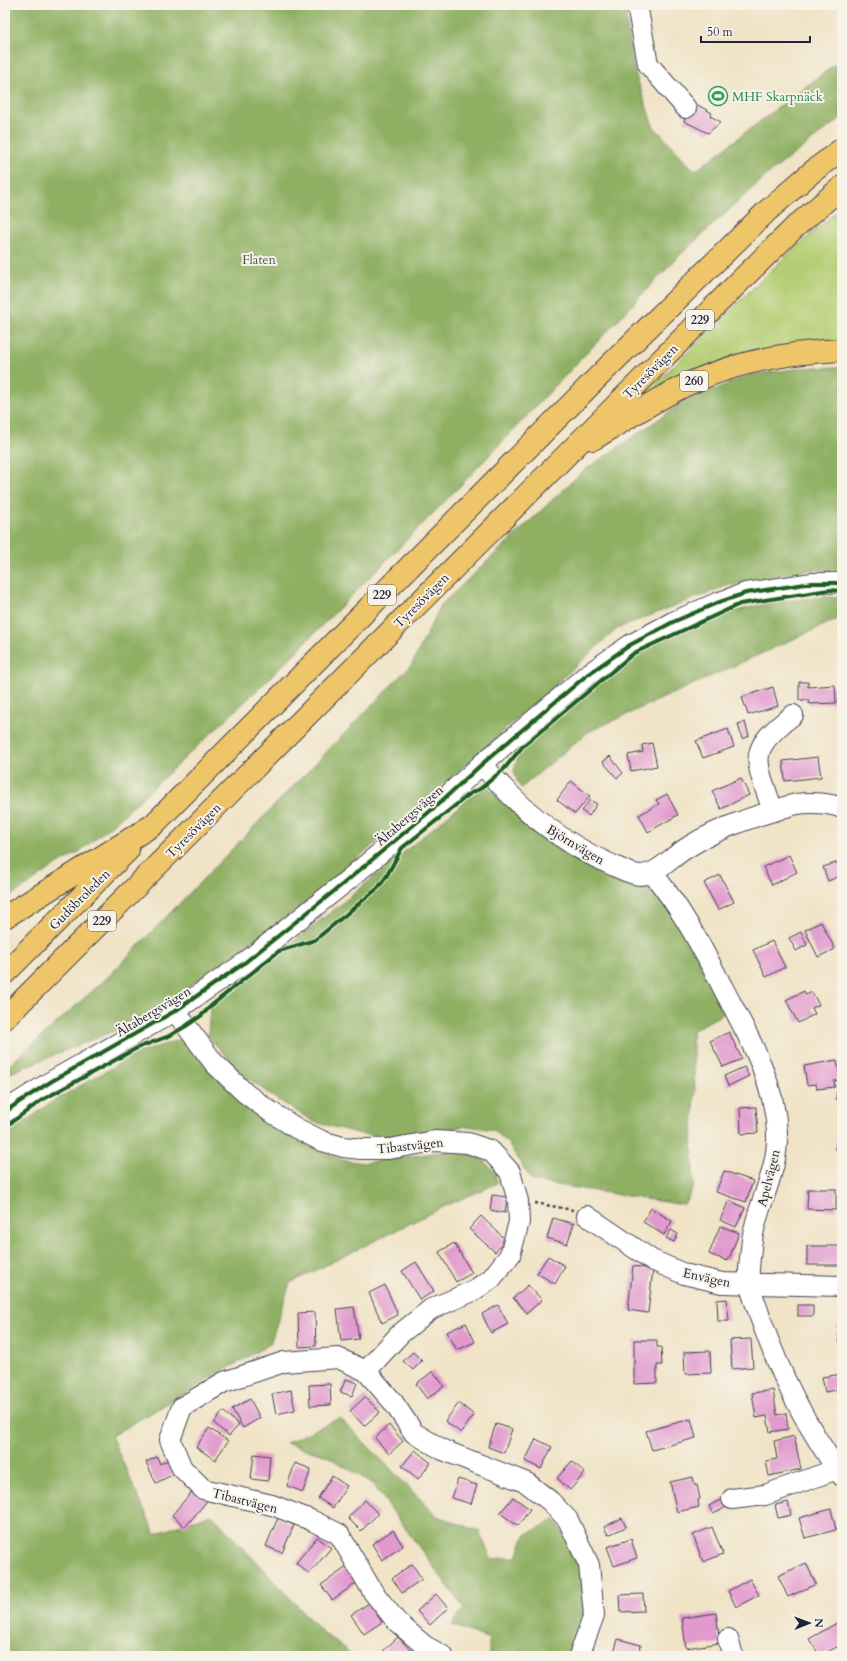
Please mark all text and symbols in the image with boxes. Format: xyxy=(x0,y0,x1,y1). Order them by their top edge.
scale bar xyxy=(701,18,810,44)
text: 50 m xyxy=(707,24,734,40)
sports icon: MHF Skarpnäck xyxy=(707,85,729,107)
place label: MHF Skarpnäck xyxy=(732,88,823,106)
park label: Flaten xyxy=(242,251,276,269)
road number: 229 xyxy=(686,310,714,330)
street label: Tyresövägen xyxy=(619,340,683,403)
road number: 260 xyxy=(680,371,708,391)
street label: Tyresövägen xyxy=(390,569,454,632)
road number: 229 xyxy=(368,585,396,605)
street label: Ältabergsvägen xyxy=(372,781,448,850)
street label: Tyresövägen xyxy=(162,799,226,862)
street label: Björnvägen xyxy=(543,821,608,870)
street label: Gudöbroleden xyxy=(45,865,115,934)
road number: 229 xyxy=(88,911,116,931)
street label: Ältabergsvägen xyxy=(113,982,195,1041)
street label: Tibastvägen xyxy=(376,1133,445,1158)
street label: Apelvägen xyxy=(753,1147,785,1209)
street label: Envägen xyxy=(681,1264,733,1292)
street label: Tibastvägen xyxy=(210,1484,280,1518)
north arrow xyxy=(789,1603,829,1643)
text: N xyxy=(811,1618,826,1628)

